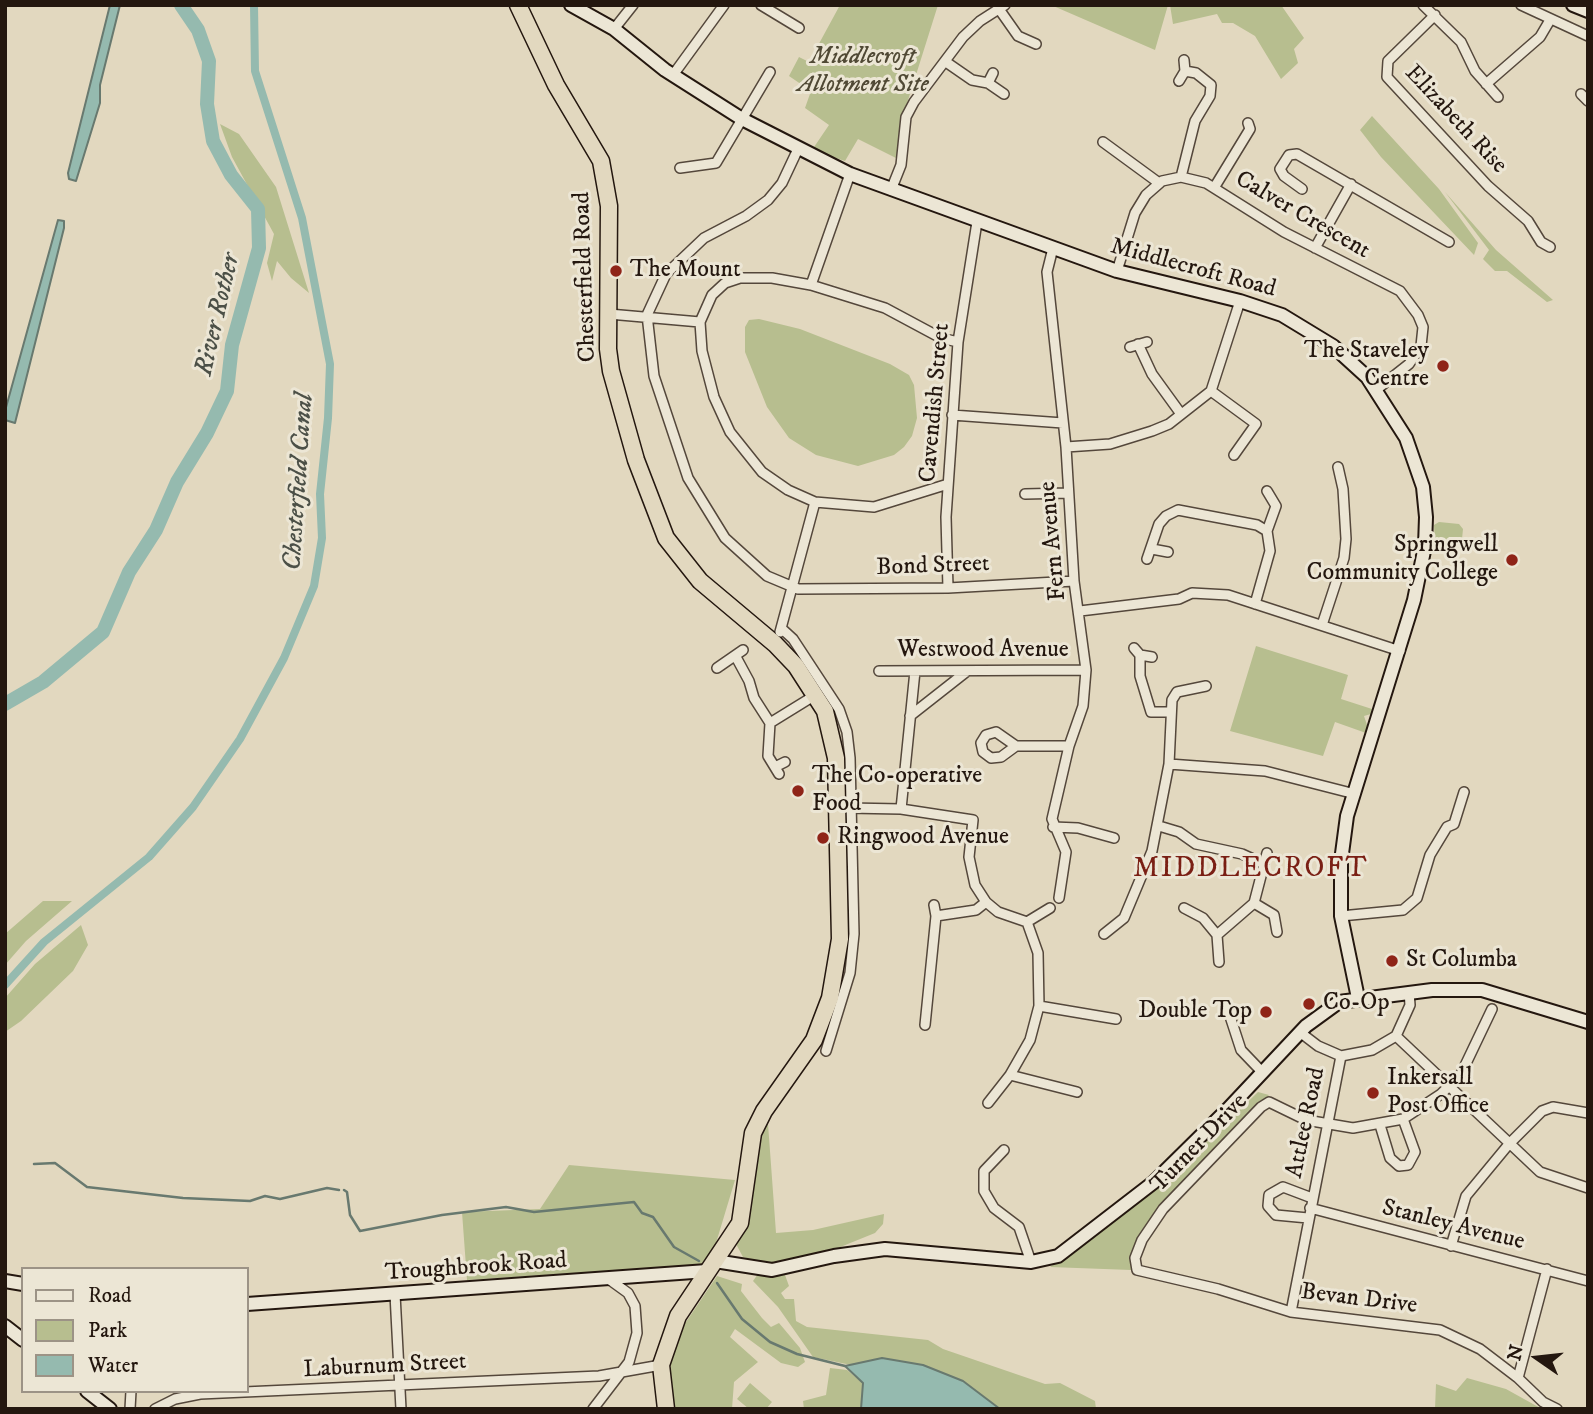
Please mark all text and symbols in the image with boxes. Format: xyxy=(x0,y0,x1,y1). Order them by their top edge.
park label: Middlecroft Allotment Site xyxy=(797,44,929,100)
street label: Elizabeth Rise xyxy=(1398,60,1512,180)
street label: Calver Crescent xyxy=(1230,166,1374,266)
street label: Chesterfield Road xyxy=(569,191,603,363)
street label: Middlecroft Road xyxy=(1107,233,1279,305)
water label: River Rother xyxy=(190,251,248,379)
place label: The Mount xyxy=(630,257,741,285)
marker: The Mount xyxy=(608,263,624,279)
street label: Cavendish Street xyxy=(915,322,957,484)
place label: The Staveley Centre xyxy=(1304,338,1429,394)
marker: The Staveley Centre xyxy=(1435,358,1451,374)
water label: Chesterfield Canal xyxy=(278,392,322,572)
street label: Fern Avenue xyxy=(1034,480,1074,602)
place label: Springwell Community College xyxy=(1307,532,1498,588)
street label: Bond Street xyxy=(876,551,990,583)
marker: Springwell Community College xyxy=(1504,552,1520,568)
street label: Westwood Avenue xyxy=(897,637,1069,665)
place label: The Co-operative Food xyxy=(812,763,982,819)
marker: The Co-operative Food xyxy=(790,783,806,799)
place label: Ringwood Avenue xyxy=(837,824,1009,852)
marker: Ringwood Avenue xyxy=(815,830,831,846)
district label: MIDDLECROFT xyxy=(1135,853,1367,887)
place label: St Columba xyxy=(1406,947,1517,975)
marker: St Columba xyxy=(1384,953,1400,969)
place label: Co-Op xyxy=(1323,990,1389,1018)
marker: Co-Op xyxy=(1301,996,1317,1012)
place label: Double Top xyxy=(1138,998,1252,1026)
marker: Double Top xyxy=(1258,1004,1274,1020)
street label: Attlee Road xyxy=(1281,1065,1333,1181)
place label: Inkersall Post Office xyxy=(1387,1065,1489,1121)
marker: Inkersall Post Office xyxy=(1365,1085,1381,1101)
street label: Turner Drive xyxy=(1146,1088,1254,1200)
street label: Stanley Avenue xyxy=(1379,1194,1527,1258)
street label: Troughbrook Road xyxy=(384,1247,568,1289)
legend xyxy=(21,1267,248,1393)
street label: Bevan Drive xyxy=(1299,1279,1419,1321)
text: Road xyxy=(88,1283,132,1309)
text: Park xyxy=(88,1318,127,1344)
north arrow xyxy=(1502,1323,1572,1393)
text: N xyxy=(1503,1342,1529,1363)
street label: Laburnum Street xyxy=(303,1348,467,1386)
text: Water xyxy=(88,1353,138,1379)

